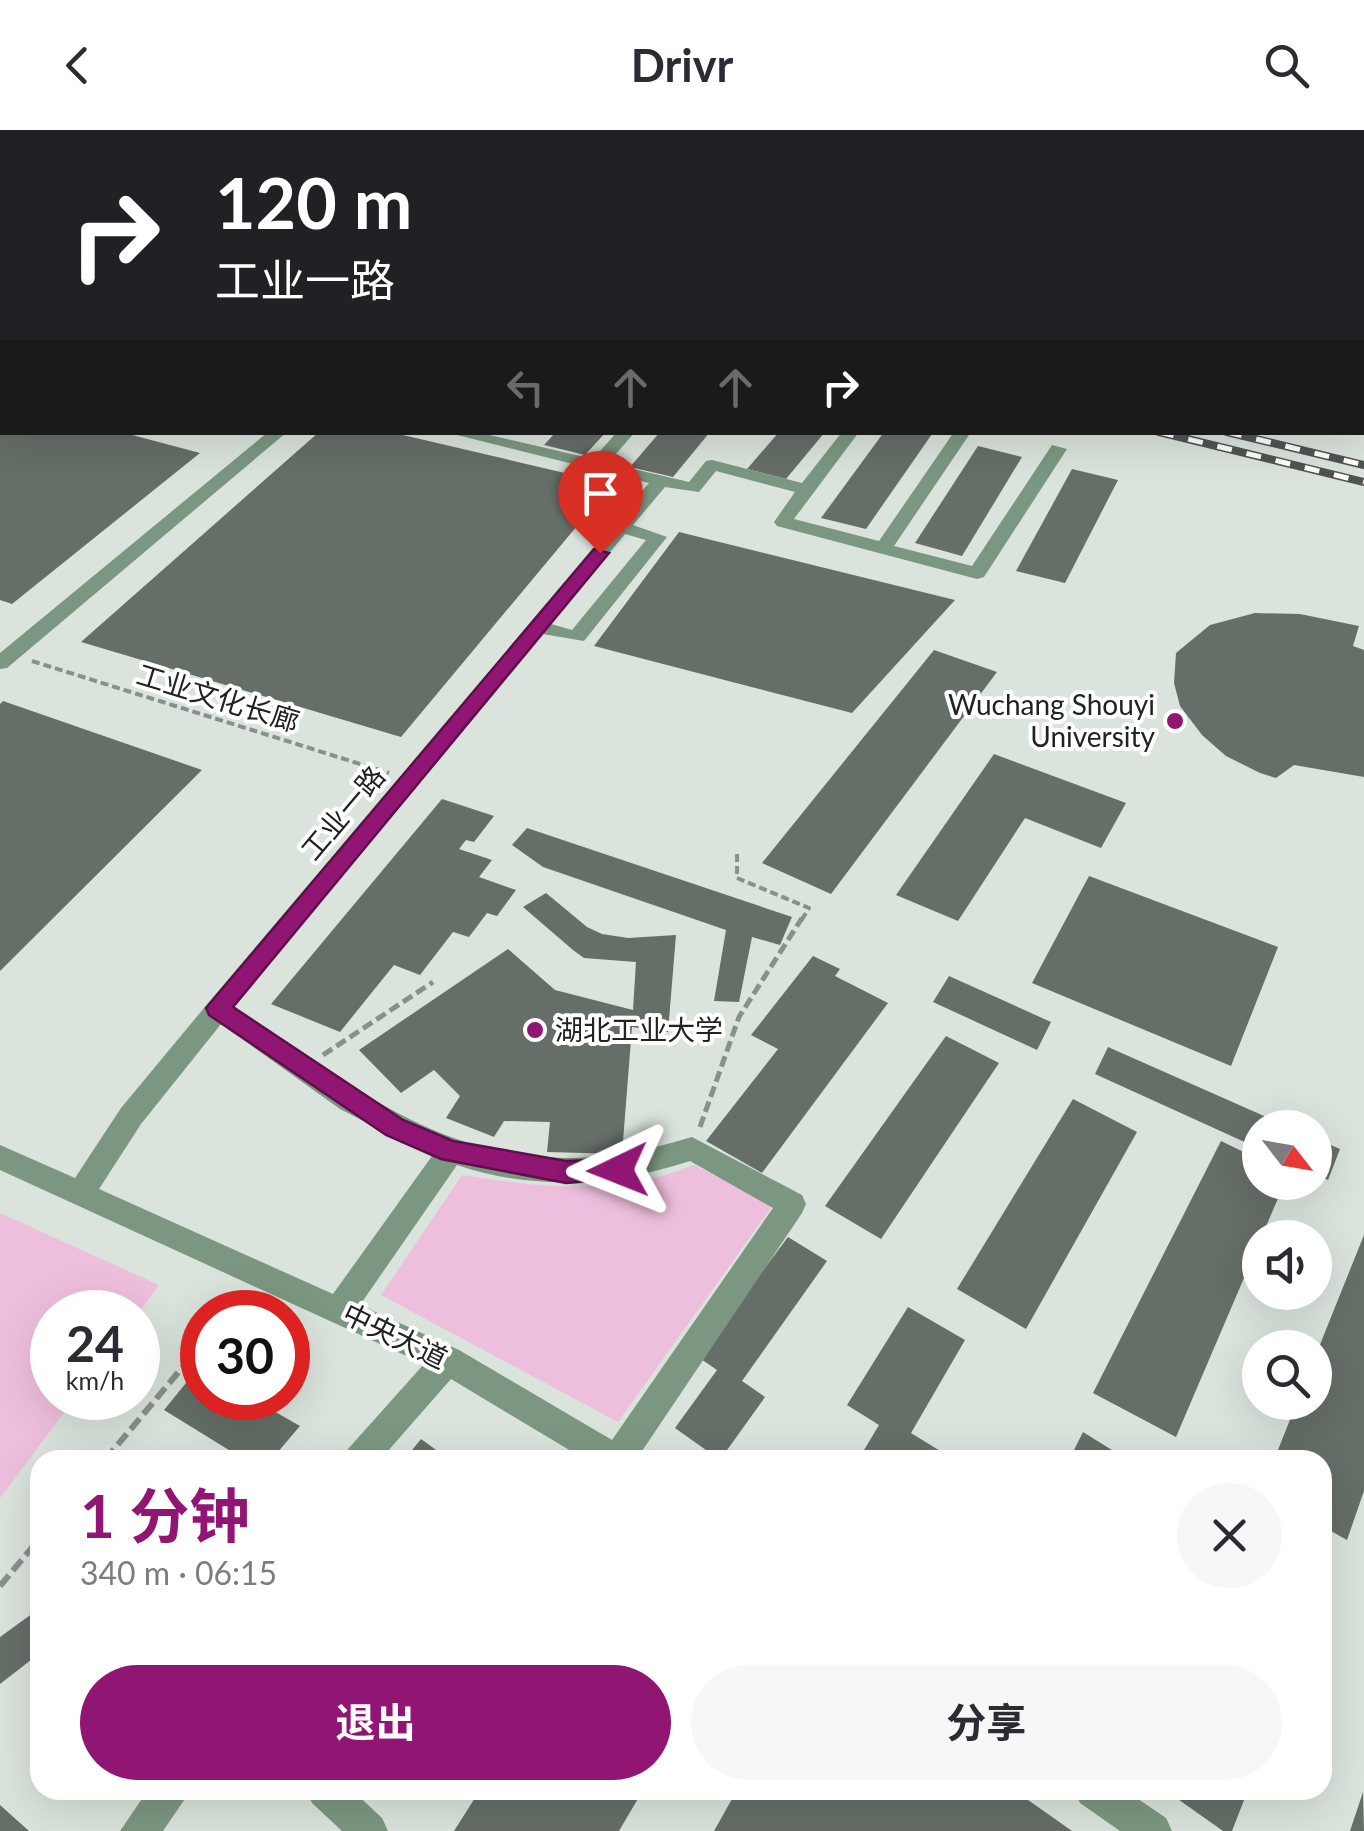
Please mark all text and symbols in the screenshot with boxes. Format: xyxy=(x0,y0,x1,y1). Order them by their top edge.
icon: back xyxy=(50,38,105,93)
text: Drivr xyxy=(631,38,733,92)
icon: search xyxy=(1259,38,1314,93)
text: 120 m xyxy=(215,160,412,244)
icon: right xyxy=(50,170,180,300)
text: 工业一路 xyxy=(215,253,395,307)
icon: left xyxy=(498,360,553,415)
icon: ahead xyxy=(603,360,658,415)
icon: ahead xyxy=(708,360,763,415)
icon: right xyxy=(813,360,868,415)
pin xyxy=(558,451,643,554)
icon: arrive xyxy=(573,466,628,521)
street label: 工业文化长廊 xyxy=(133,656,304,738)
place label: Wuchang Shouyi University xyxy=(948,687,1156,753)
marker: Wuchang Shouyi University xyxy=(1164,710,1186,732)
street label: 工业一路 xyxy=(293,759,391,866)
place label: 湖北工业大学 xyxy=(555,1012,723,1046)
marker: 湖北工业大学 xyxy=(524,1019,546,1041)
north arrow xyxy=(1242,1110,1332,1200)
map controls xyxy=(1242,1110,1332,1420)
position arrow xyxy=(566,1118,670,1222)
button: sound xyxy=(1242,1220,1332,1310)
speed limit sign: 30 xyxy=(180,1290,310,1420)
street label: 中央大道 xyxy=(338,1295,453,1375)
text: 24 xyxy=(66,1313,124,1373)
button: search xyxy=(1242,1330,1332,1420)
text: km/h xyxy=(66,1365,124,1395)
text: 1 分钟 xyxy=(80,1479,249,1551)
button: close xyxy=(1177,1483,1282,1588)
text: 340 m · 06:15 xyxy=(80,1553,277,1592)
button: 退出 xyxy=(80,1665,671,1780)
button: 分享 xyxy=(691,1665,1282,1780)

